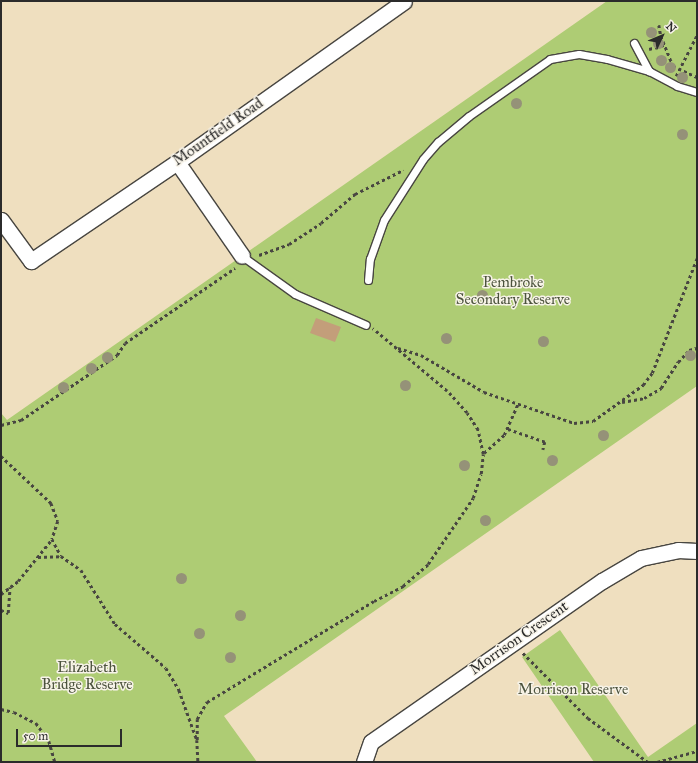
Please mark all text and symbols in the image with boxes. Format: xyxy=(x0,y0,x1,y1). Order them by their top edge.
north arrow xyxy=(642,16,682,56)
text: N xyxy=(663,19,679,35)
street label: Mountfield Road xyxy=(169,94,267,170)
park label: Pembroke Secondary Reserve xyxy=(456,273,570,308)
street label: Morrison Crescent xyxy=(466,597,572,679)
park label: Elizabeth Bridge Reserve xyxy=(41,658,133,693)
park label: Morrison Reserve xyxy=(518,681,628,699)
scale bar xyxy=(18,721,124,747)
text: 50 m xyxy=(23,729,48,743)

